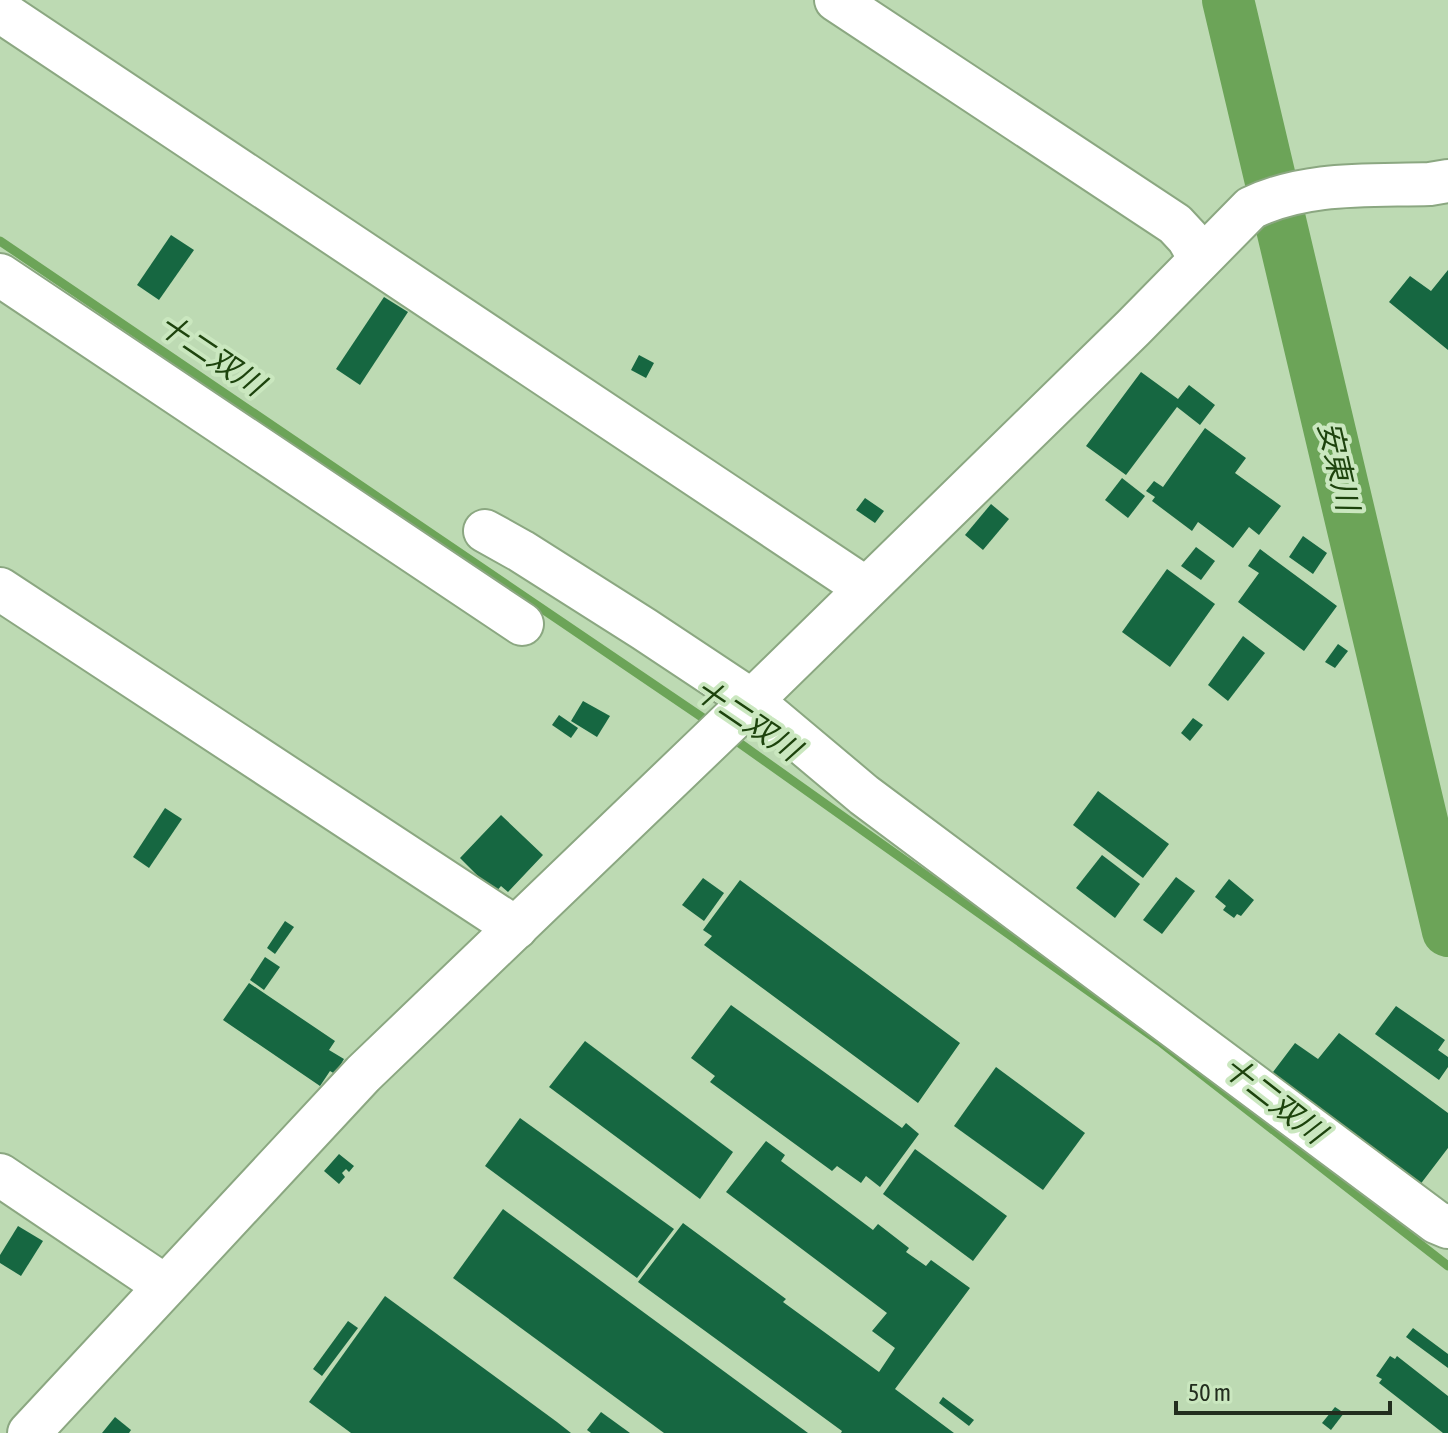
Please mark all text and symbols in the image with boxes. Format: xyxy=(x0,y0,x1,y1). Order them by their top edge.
water label: 十二双川 xyxy=(152,307,273,403)
water label: 安東川 xyxy=(1312,418,1366,516)
water label: 十二双川 xyxy=(688,672,809,768)
water label: 十二双川 xyxy=(1217,1049,1335,1151)
scale bar xyxy=(1176,1365,1390,1415)
text: 50 m xyxy=(1188,1379,1231,1406)

